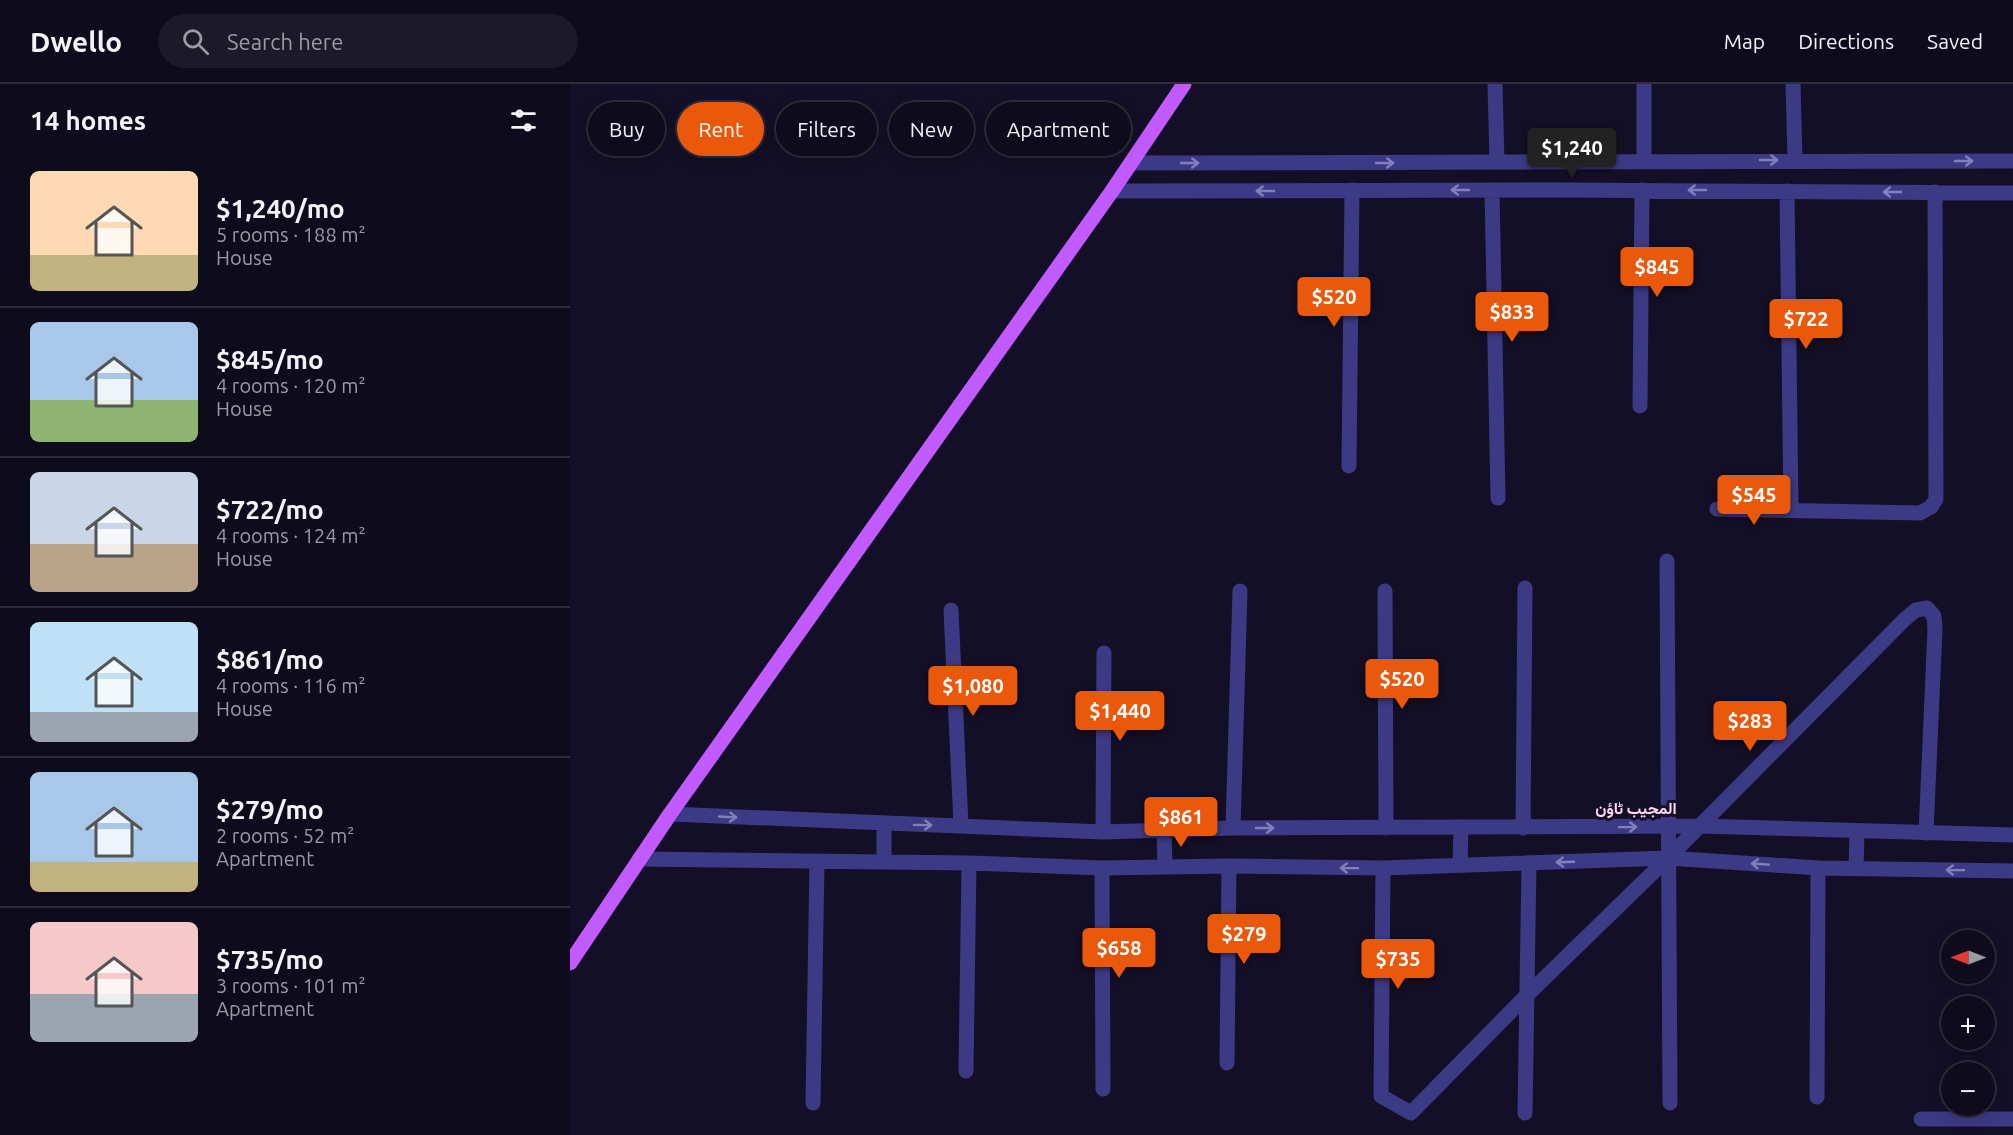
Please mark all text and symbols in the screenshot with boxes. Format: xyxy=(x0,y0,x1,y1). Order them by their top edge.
search box xyxy=(158,14,578,68)
icon: search xyxy=(179,25,212,58)
text: Dwello xyxy=(30,26,122,57)
text: Search here xyxy=(227,29,343,54)
text: Map xyxy=(1724,29,1765,53)
text: Directions xyxy=(1798,29,1894,53)
text: Saved xyxy=(1927,29,1983,53)
chip: Buy xyxy=(588,102,665,156)
chip: Rent xyxy=(677,102,764,156)
chip: Filters xyxy=(776,102,877,156)
chip: New xyxy=(889,102,974,156)
chip: Apartment xyxy=(986,102,1131,156)
icon: filters xyxy=(507,104,540,137)
text: 14 homes xyxy=(30,106,146,135)
pin: $1,240 xyxy=(1523,128,1621,179)
text: $1,240 xyxy=(1541,136,1603,159)
one-way arrow xyxy=(1758,154,1778,166)
one-way arrow xyxy=(1953,155,1973,167)
one-way arrow xyxy=(1179,157,1199,169)
one-way arrow xyxy=(1374,157,1394,169)
one-way arrow xyxy=(1450,184,1470,196)
one-way arrow xyxy=(1687,184,1707,196)
one-way arrow xyxy=(1255,185,1275,197)
one-way arrow xyxy=(1882,186,1902,197)
text: $1,240/mo xyxy=(216,194,345,223)
icon: home xyxy=(78,195,150,267)
text: 5 rooms · 188 m² xyxy=(216,223,366,246)
text: House xyxy=(216,246,273,269)
pin: $845 xyxy=(1621,247,1693,298)
text: $845 xyxy=(1634,255,1680,278)
pin: $520 xyxy=(1298,277,1370,328)
text: $520 xyxy=(1311,285,1357,308)
pin: $833 xyxy=(1476,292,1548,343)
pin: $722 xyxy=(1770,299,1842,350)
text: $833 xyxy=(1489,300,1535,323)
text: $722 xyxy=(1783,307,1829,330)
text: $845/mo xyxy=(216,345,324,374)
icon: home xyxy=(78,346,150,418)
text: 4 rooms · 120 m² xyxy=(216,374,366,397)
text: House xyxy=(216,397,273,420)
pin: $545 xyxy=(1718,475,1790,526)
text: $545 xyxy=(1731,483,1777,506)
text: $722/mo xyxy=(216,495,324,524)
icon: home xyxy=(78,496,150,568)
text: 4 rooms · 124 m² xyxy=(216,524,366,547)
text: House xyxy=(216,547,273,570)
text: $861/mo xyxy=(216,645,324,674)
icon: home xyxy=(78,646,150,718)
pin: $520 xyxy=(1366,659,1438,710)
pin: $1,080 xyxy=(924,666,1022,717)
text: $520 xyxy=(1379,667,1425,690)
text: 4 rooms · 116 m² xyxy=(216,674,366,697)
text: $1,080 xyxy=(942,674,1004,697)
pin: $1,440 xyxy=(1071,691,1169,742)
text: House xyxy=(216,697,273,720)
text: $1,440 xyxy=(1089,699,1151,722)
pin: $283 xyxy=(1714,701,1786,752)
text: $283 xyxy=(1727,709,1773,732)
text: $279/mo xyxy=(216,795,324,824)
icon: home xyxy=(78,796,150,868)
pin: $861 xyxy=(1145,797,1217,848)
district label: المجیب ٹاؤن xyxy=(1595,799,1677,819)
text: $861 xyxy=(1158,805,1204,828)
one-way arrow xyxy=(718,812,738,823)
one-way arrow xyxy=(913,819,933,830)
one-way arrow xyxy=(1617,821,1637,833)
one-way arrow xyxy=(1254,822,1274,834)
text: 2 rooms · 52 m² xyxy=(216,824,354,847)
text: Apartment xyxy=(216,847,314,870)
one-way arrow xyxy=(1555,856,1575,868)
one-way arrow xyxy=(1750,859,1770,870)
one-way arrow xyxy=(1340,862,1360,874)
one-way arrow xyxy=(1945,865,1965,876)
pin: $279 xyxy=(1208,914,1280,965)
text: $279 xyxy=(1221,922,1267,945)
pin: $658 xyxy=(1083,928,1155,979)
north arrow xyxy=(1941,930,1995,984)
map controls xyxy=(1941,930,1995,1116)
text: $658 xyxy=(1096,936,1142,959)
pin: $735 xyxy=(1362,939,1434,990)
text: $735/mo xyxy=(216,945,324,974)
icon: home xyxy=(78,946,150,1018)
text: $735 xyxy=(1375,947,1421,970)
text: 3 rooms · 101 m² xyxy=(216,974,366,997)
button: + xyxy=(1941,996,1995,1050)
text: Apartment xyxy=(216,997,314,1020)
button: − xyxy=(1941,1062,1995,1116)

